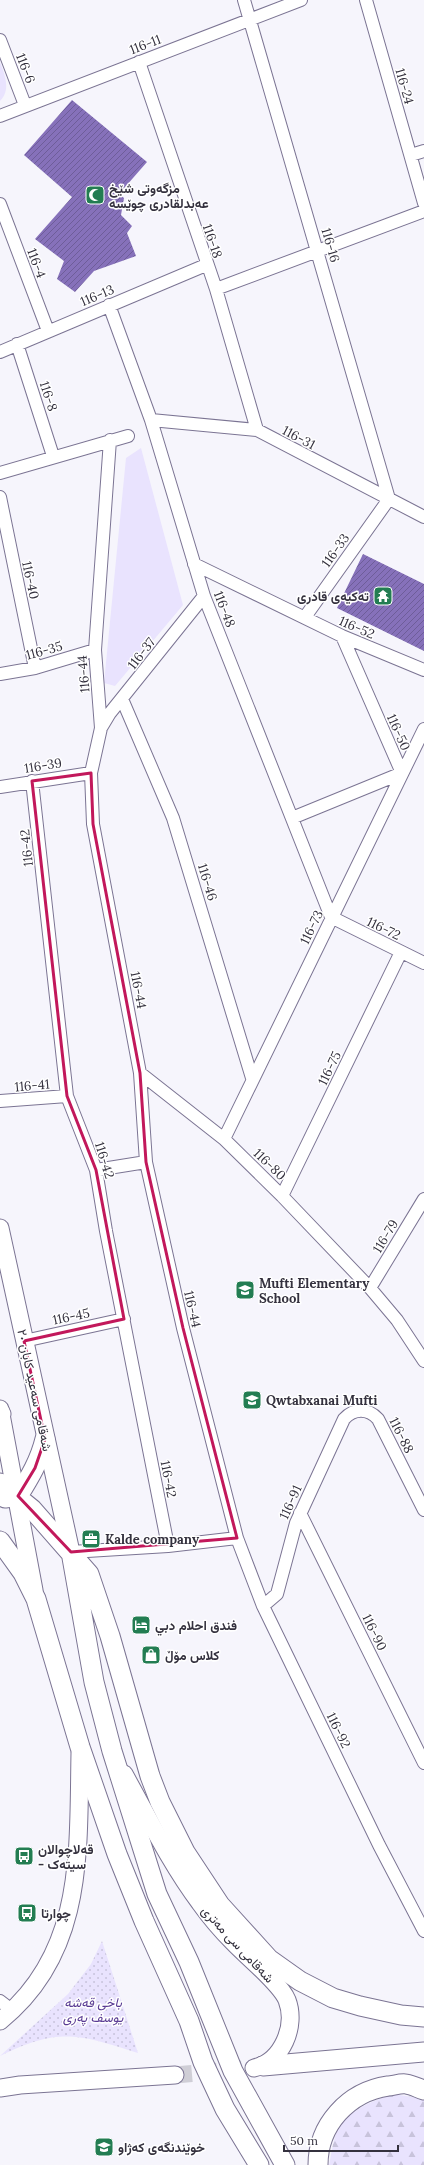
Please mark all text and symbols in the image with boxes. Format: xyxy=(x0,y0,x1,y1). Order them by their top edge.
street label: 116-11 xyxy=(127,31,164,58)
street label: 116-6 xyxy=(12,51,39,86)
street label: 116-24 xyxy=(391,66,418,106)
place label: مزگەوتی شێخ عەبدلقادری چوێسە xyxy=(109,180,209,213)
mosque icon: مزگەوتی شێخ عەبدلقادری چوێسە xyxy=(84,184,106,206)
street label: 116-18 xyxy=(199,222,226,260)
street label: 116-16 xyxy=(317,226,344,264)
street label: 116-4 xyxy=(23,246,50,280)
street label: 116-13 xyxy=(78,281,117,310)
street label: 116-8 xyxy=(36,379,61,413)
street label: 116-31 xyxy=(279,422,318,453)
street label: 116-33 xyxy=(318,530,353,571)
street label: 116-40 xyxy=(18,560,43,601)
temple icon: تەکیەی قادری xyxy=(372,585,394,607)
place label: تەکیەی قادری xyxy=(297,588,370,605)
street label: 116-48 xyxy=(210,589,239,630)
street label: 116-52 xyxy=(336,612,377,643)
street label: 116-37 xyxy=(124,634,159,673)
street label: 116-35 xyxy=(24,637,64,664)
street label: 116-44 xyxy=(73,655,94,693)
street label: 116-50 xyxy=(383,711,414,753)
street label: 116-39 xyxy=(23,754,63,777)
street label: 116-42 xyxy=(16,828,37,867)
street label: 116-46 xyxy=(194,862,221,903)
street label: 116-73 xyxy=(296,907,327,947)
street label: 116-72 xyxy=(364,913,403,944)
street label: 116-44 xyxy=(127,970,150,1010)
street label: 116-75 xyxy=(314,1048,345,1088)
street label: 116-41 xyxy=(14,1075,51,1095)
street label: 116-42 xyxy=(91,1140,118,1181)
street label: 116-80 xyxy=(250,1145,289,1184)
street label: 116-79 xyxy=(369,1216,402,1256)
place label: Mufti Elementary School xyxy=(259,1275,370,1307)
school or university icon: Mufti Elementary School xyxy=(234,1279,256,1301)
street label: 116-44 xyxy=(180,1289,205,1329)
street label: 116-45 xyxy=(51,1304,91,1329)
street label: شەقامی سەعید کابان ٢٠ xyxy=(13,1327,56,1453)
school or university icon: Qwtabxanai Mufti xyxy=(241,1389,263,1411)
place label: Qwtabxanai Mufti xyxy=(266,1392,378,1409)
street label: 116-88 xyxy=(385,1414,418,1456)
street label: 116-42 xyxy=(157,1459,180,1499)
street label: 116-91 xyxy=(275,1482,306,1522)
office icon: Kalde company xyxy=(80,1528,102,1550)
place label: Kalde company xyxy=(105,1531,200,1548)
street label: 116-90 xyxy=(358,1611,391,1653)
hotel icon: فندق احلام دبي xyxy=(130,1614,152,1636)
place label: فندق احلام دبي xyxy=(155,1617,237,1636)
shop icon: کلاس مۆڵ xyxy=(140,1644,162,1666)
place label: کلاس مۆڵ xyxy=(165,1647,220,1664)
street label: 116-92 xyxy=(323,1709,354,1751)
place label: قەلاچوالان - سیتەک xyxy=(38,1841,94,1873)
bus stop icon: قەلاچوالان - سیتەک xyxy=(13,1845,35,1867)
bus stop icon: چوارتا xyxy=(16,1902,38,1924)
street label: شەقامی سی مەتری xyxy=(198,1902,278,1986)
place label: چوارتا xyxy=(41,1905,71,1923)
park label: باخی قەشە یوسف پەری xyxy=(63,1994,125,2027)
scale bar xyxy=(284,2127,398,2153)
text: 50 m xyxy=(290,2133,318,2148)
school or university icon: خوێندنگەی کەژاو xyxy=(93,2136,115,2158)
place label: خوێندنگەی کەژاو xyxy=(118,2139,205,2156)

